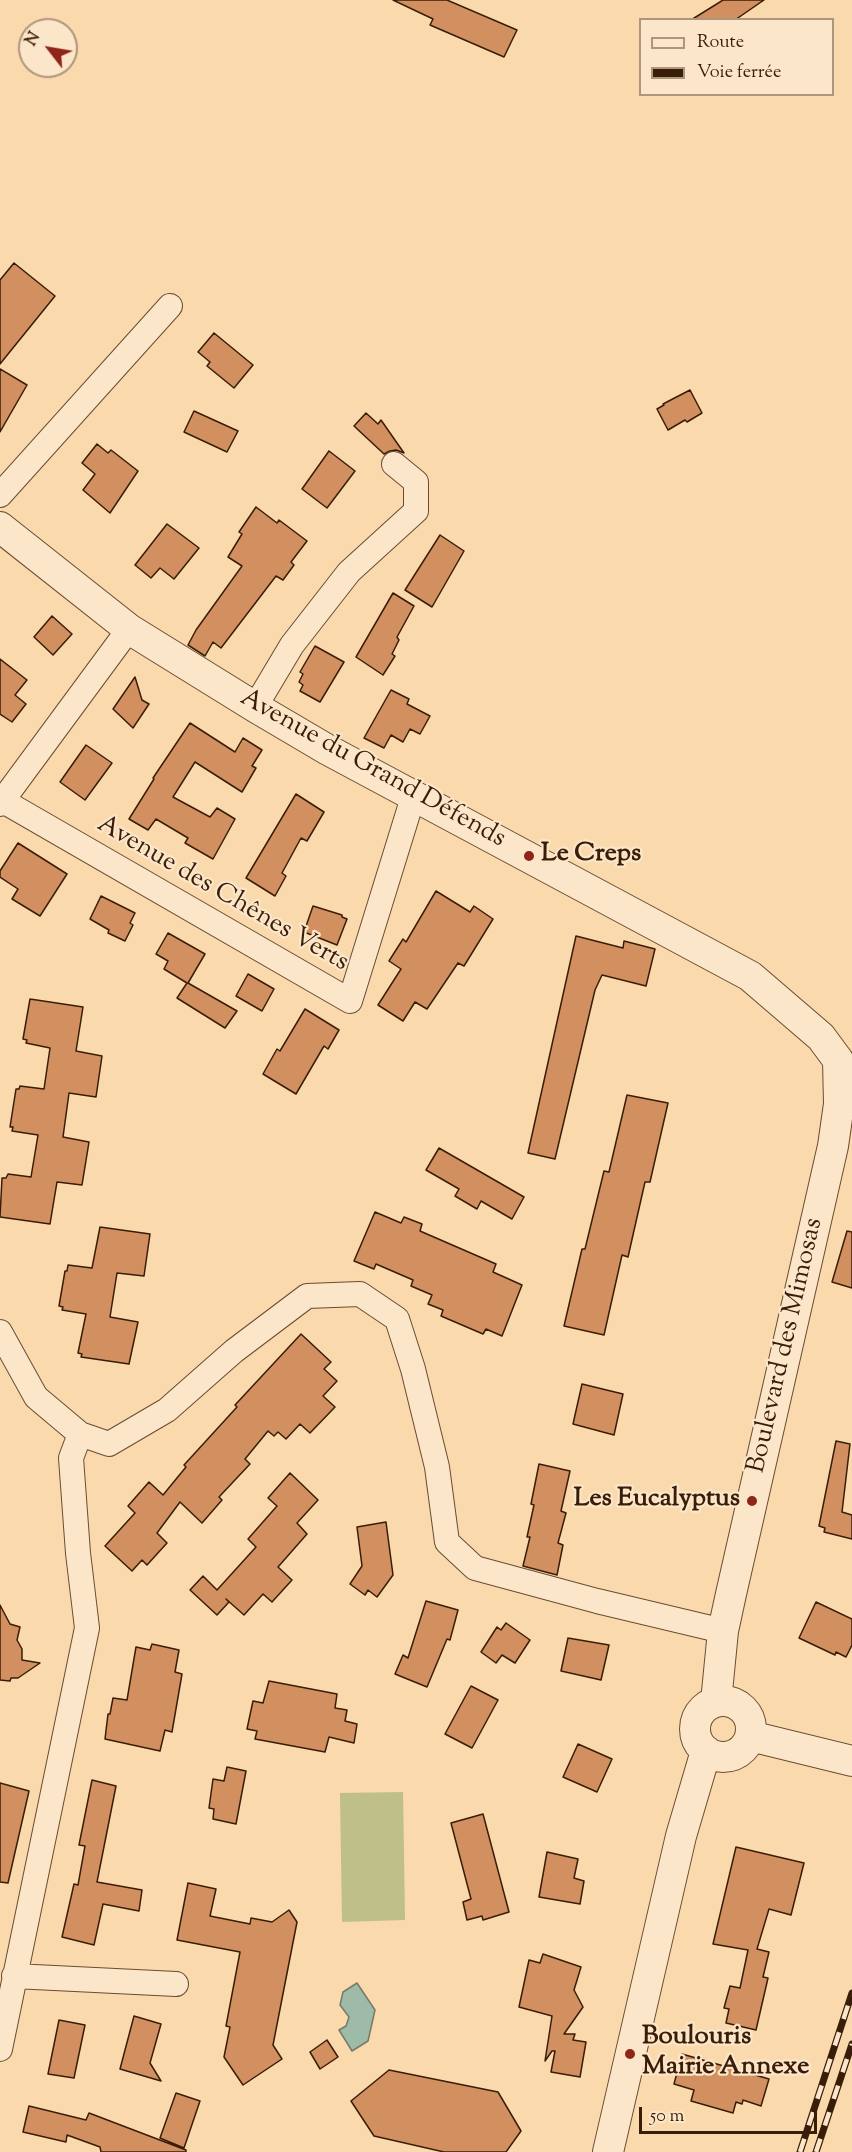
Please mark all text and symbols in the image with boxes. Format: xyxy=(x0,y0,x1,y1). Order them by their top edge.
north arrow xyxy=(18,18,78,78)
legend xyxy=(639,18,834,96)
text: N xyxy=(21,28,47,51)
text: Route xyxy=(697,30,744,56)
text: Voie ferrée xyxy=(697,60,781,86)
street label: Avenue du Grand Défends xyxy=(234,684,510,856)
street label: Avenue des Chênes Verts xyxy=(91,810,353,980)
place label: Le Creps xyxy=(541,840,641,872)
marker: Le Creps xyxy=(522,849,536,863)
street label: Boulevard des Mimosas xyxy=(742,1215,832,1477)
place label: Les Eucalyptus xyxy=(574,1485,740,1517)
marker: Les Eucalyptus xyxy=(745,1494,759,1508)
place label: Boulouris Mairie Annexe xyxy=(642,2023,809,2084)
marker: Boulouris Mairie Annexe xyxy=(623,2047,637,2061)
scale bar xyxy=(642,2095,820,2133)
text: 50 m xyxy=(650,2104,684,2130)

